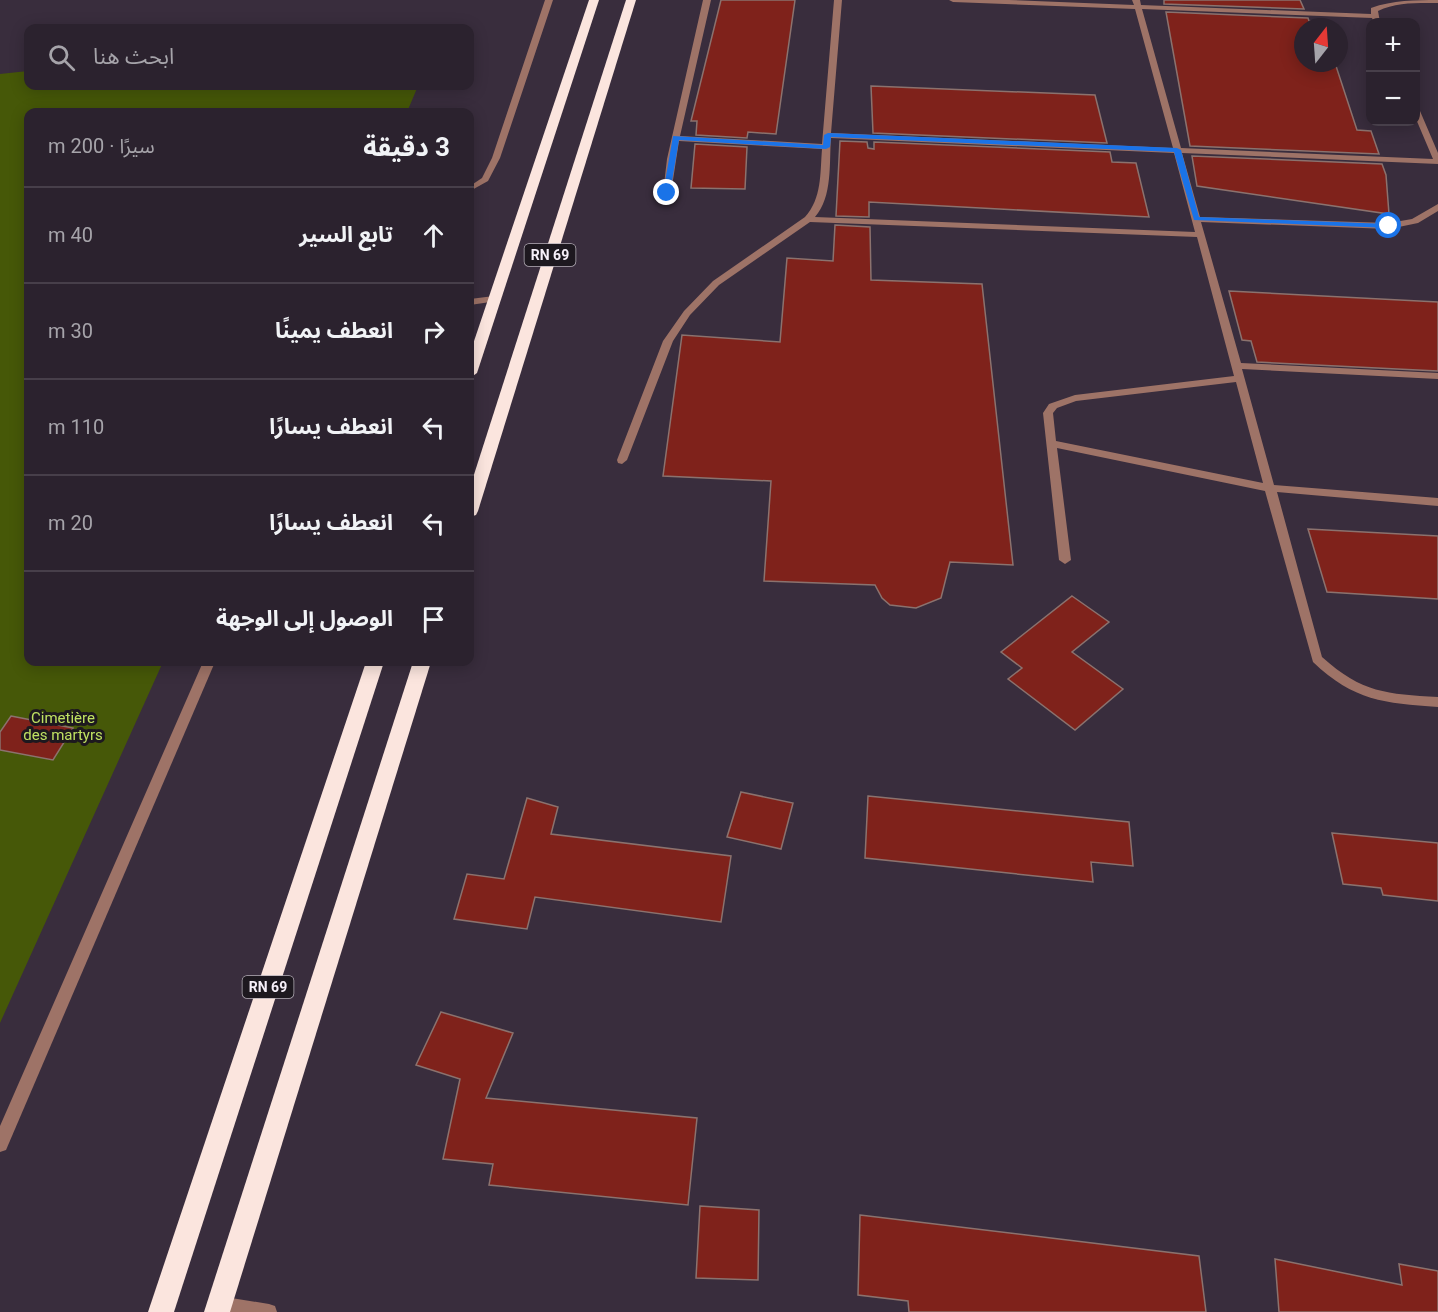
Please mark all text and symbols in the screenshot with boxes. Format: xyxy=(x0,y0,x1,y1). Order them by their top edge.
north arrow xyxy=(1294,18,1348,72)
map controls xyxy=(1366,18,1420,126)
button: + xyxy=(1366,18,1420,72)
search box xyxy=(24,24,474,90)
icon: search xyxy=(45,41,78,74)
text: ابحث هنا xyxy=(93,44,174,69)
button: − xyxy=(1366,72,1420,126)
text: 3 دقيقة xyxy=(363,132,450,162)
text: سيرًا · 200 m xyxy=(48,134,155,158)
route end xyxy=(653,179,679,205)
route start xyxy=(1375,212,1401,238)
icon: ahead xyxy=(417,219,450,252)
text: تابع السير xyxy=(299,222,393,247)
text: 40 m xyxy=(48,223,93,247)
road number: RN 69 xyxy=(524,244,576,266)
icon: right xyxy=(417,315,450,348)
text: انعطف يمينًا xyxy=(275,318,393,343)
text: 30 m xyxy=(48,319,93,343)
icon: left xyxy=(417,411,450,444)
text: انعطف يسارًا xyxy=(269,414,393,439)
text: 110 m xyxy=(48,415,104,439)
icon: left xyxy=(417,507,450,540)
text: انعطف يسارًا xyxy=(269,510,393,535)
text: 20 m xyxy=(48,511,93,535)
icon: arrive xyxy=(417,603,450,636)
text: الوصول إلى الوجهة xyxy=(216,606,393,631)
park label: Cimetière des martyrs xyxy=(23,709,103,744)
road number: RN 69 xyxy=(242,976,294,998)

